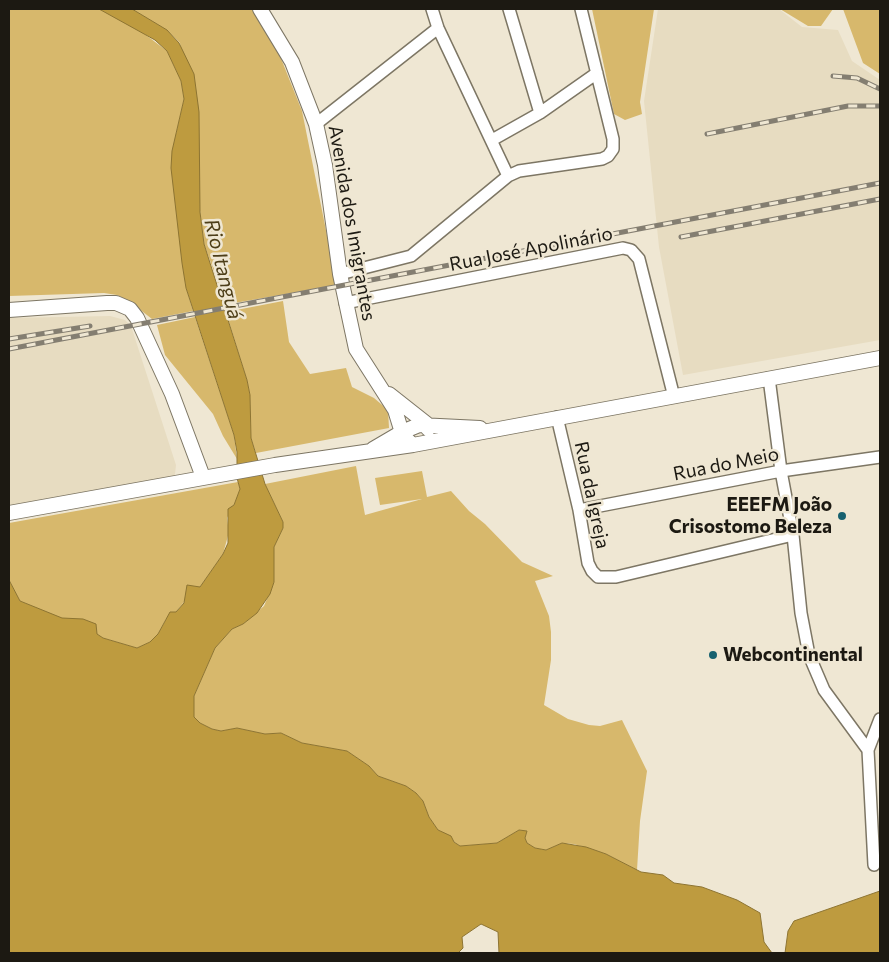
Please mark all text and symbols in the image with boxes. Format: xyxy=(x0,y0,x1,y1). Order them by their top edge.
street label: Avenida dos Imigrantes xyxy=(324,123,380,323)
water label: Rio Itanguá xyxy=(199,216,247,322)
street label: Rua José Apolinário xyxy=(447,222,615,276)
street label: Rua da Igreja xyxy=(570,439,614,551)
street label: Rua do Meio xyxy=(671,443,781,485)
place label: EEEFM João Crisostomo Beleza xyxy=(669,494,832,538)
marker: EEEFM João Crisostomo Beleza xyxy=(836,510,848,522)
place label: Webcontinental xyxy=(723,644,863,666)
marker: Webcontinental xyxy=(707,649,719,661)

